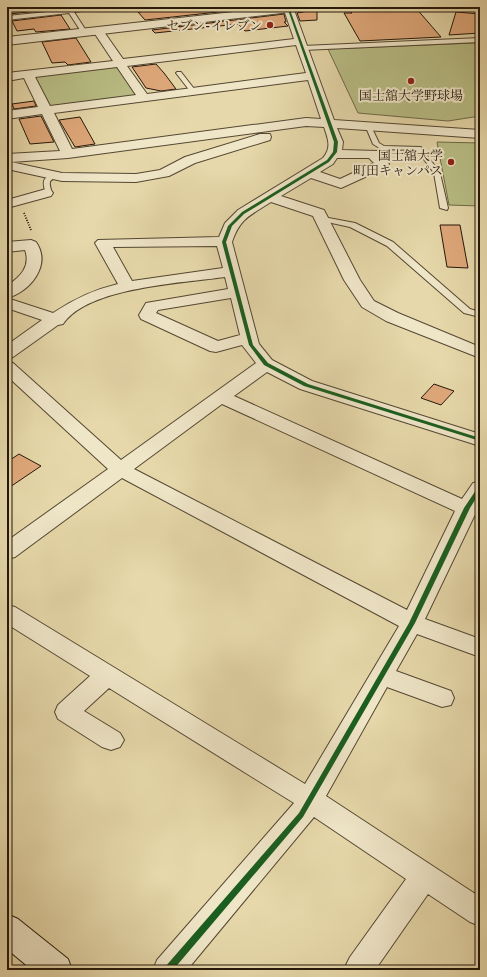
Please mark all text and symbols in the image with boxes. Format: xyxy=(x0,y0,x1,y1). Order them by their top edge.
place label: セブン-イレブン xyxy=(167,18,262,34)
marker: セブン-イレブン xyxy=(265,20,275,30)
marker: 国士舘大学野球場 xyxy=(406,76,416,86)
place label: 国士舘大学野球場 xyxy=(359,88,463,104)
place label: 国士舘大学 町田キャンパス xyxy=(353,148,443,179)
marker: 国士舘大学 町田キャンパス xyxy=(446,157,456,167)

